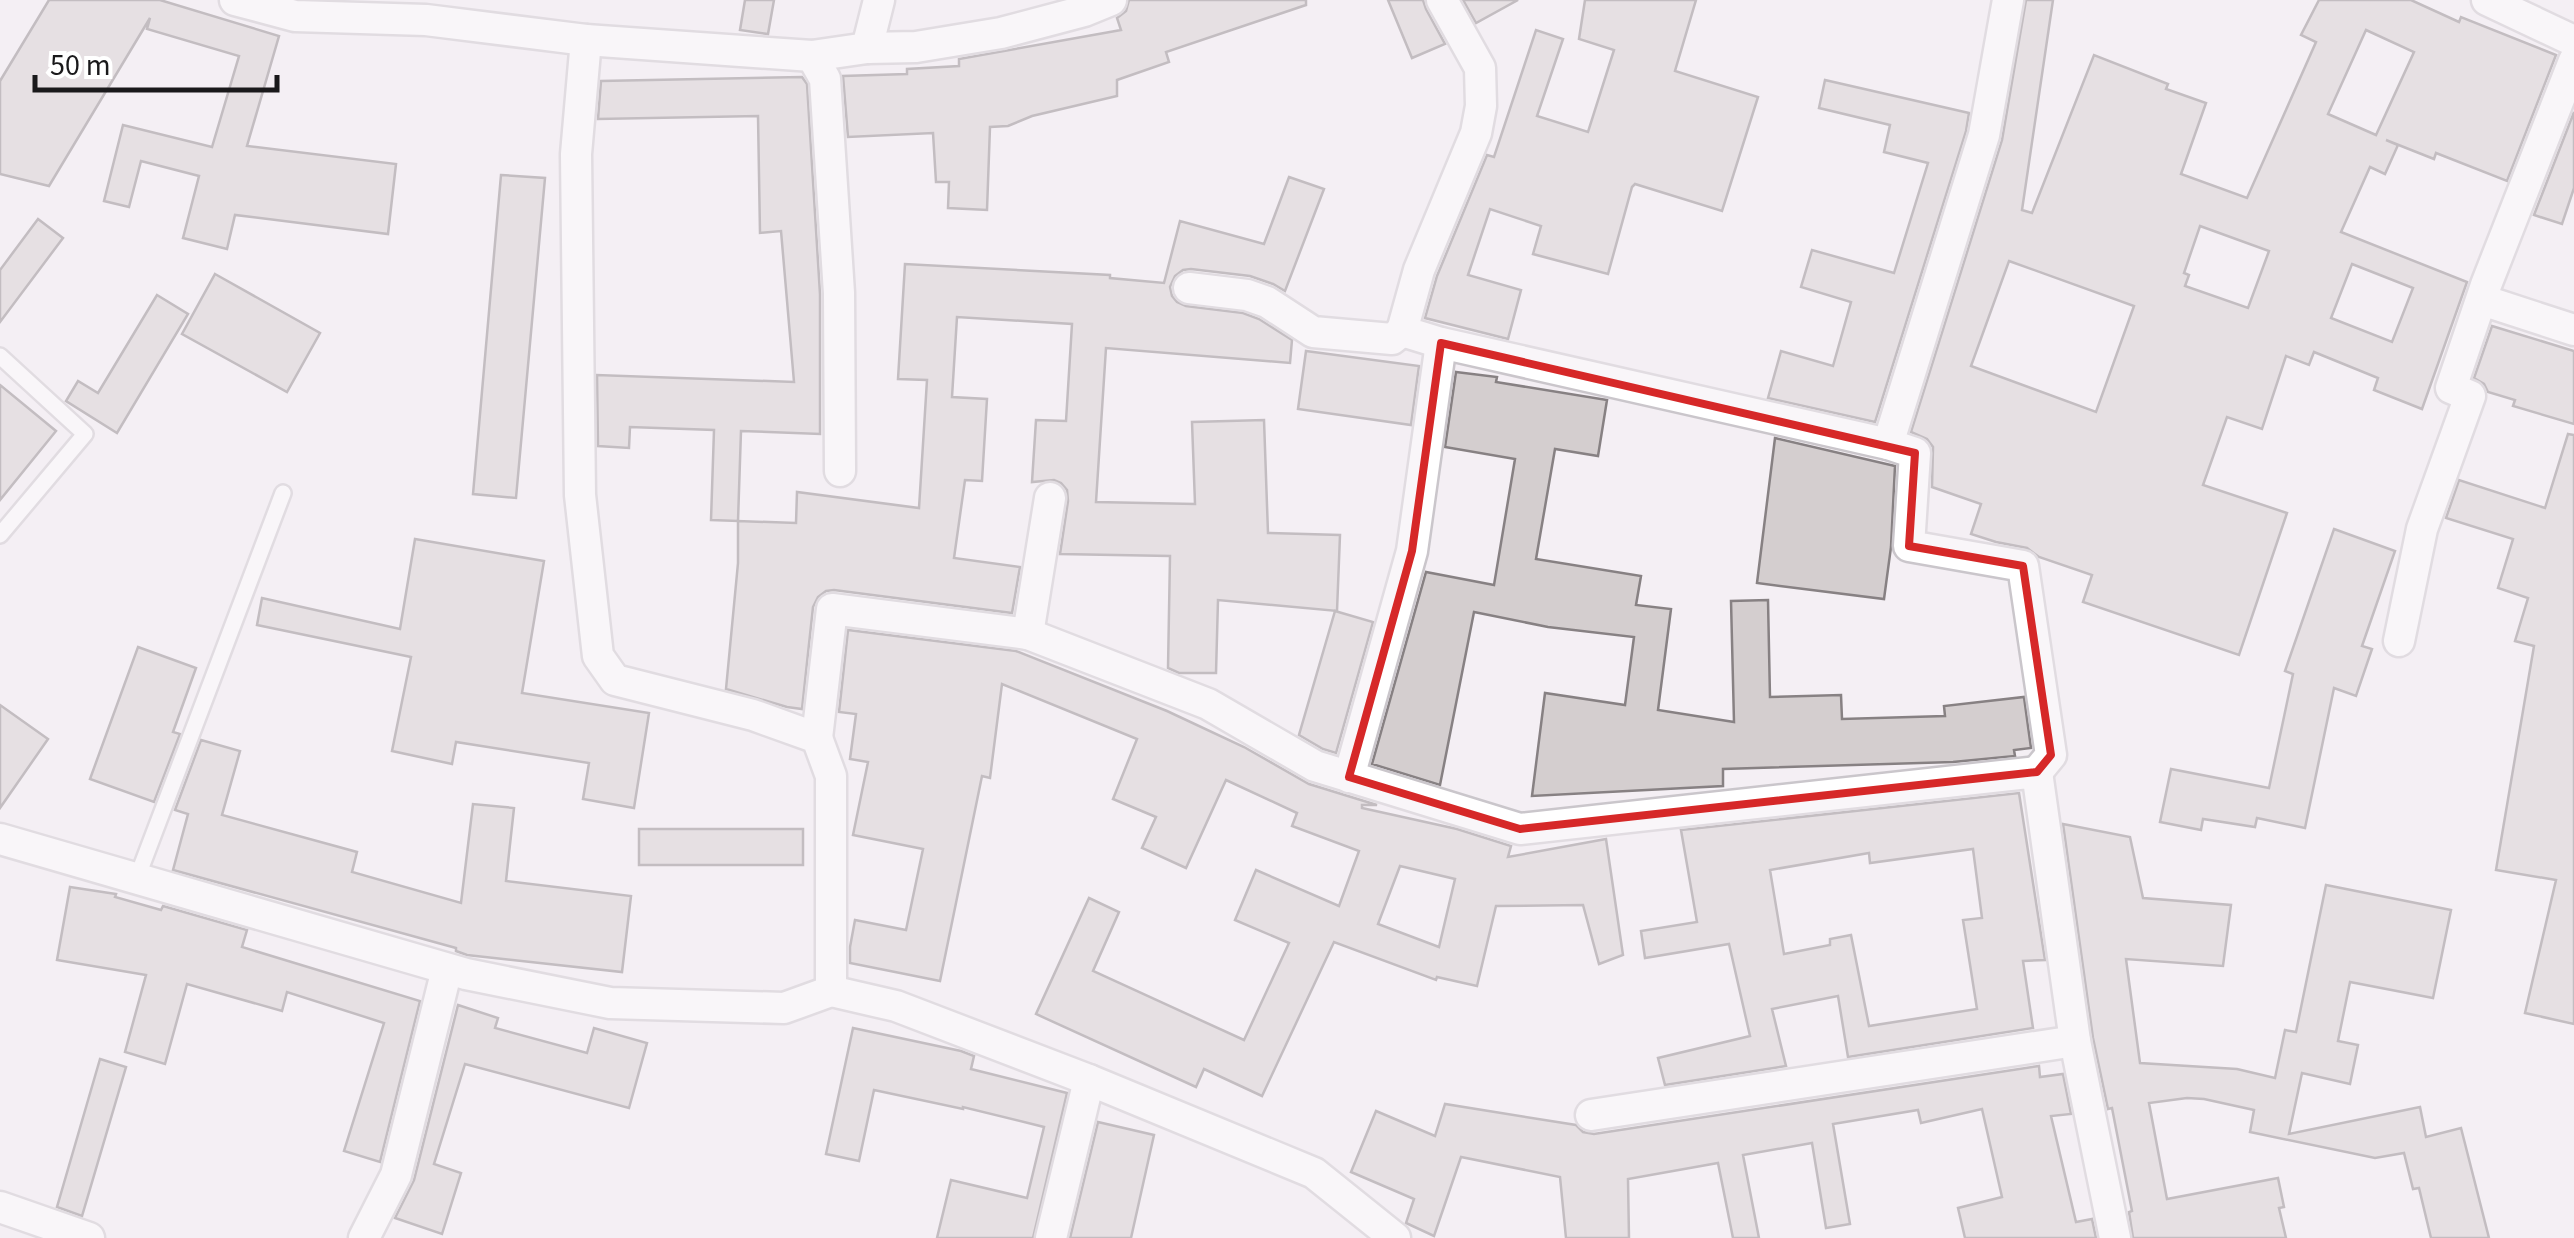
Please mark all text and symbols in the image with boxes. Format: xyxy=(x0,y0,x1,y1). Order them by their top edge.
scale bar xyxy=(35,30,278,92)
text: 50 m xyxy=(50,44,111,87)

